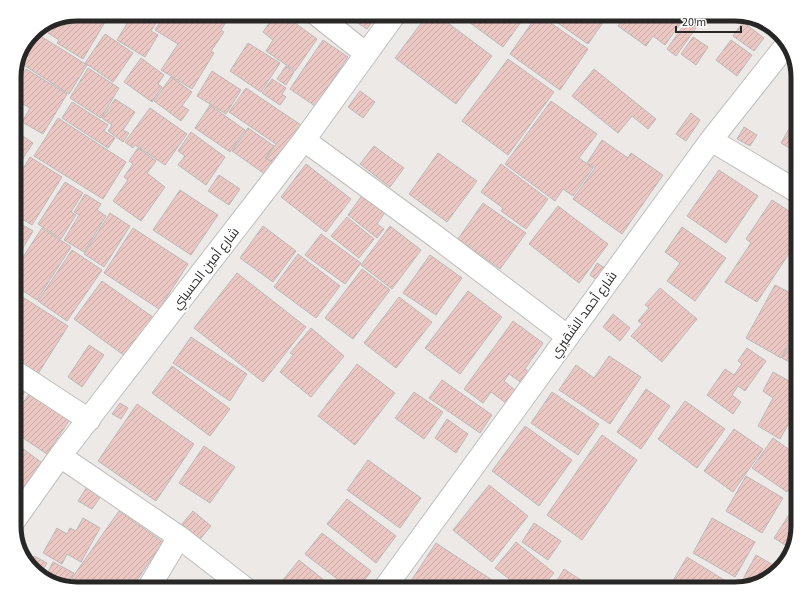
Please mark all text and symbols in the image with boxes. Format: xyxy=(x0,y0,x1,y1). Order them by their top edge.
scale bar xyxy=(676,8,741,34)
text: 20 m xyxy=(682,14,706,31)
street label: شارع أمين الحسيني xyxy=(168,224,244,314)
street label: شارع أحمد الشقيري xyxy=(546,268,622,362)

